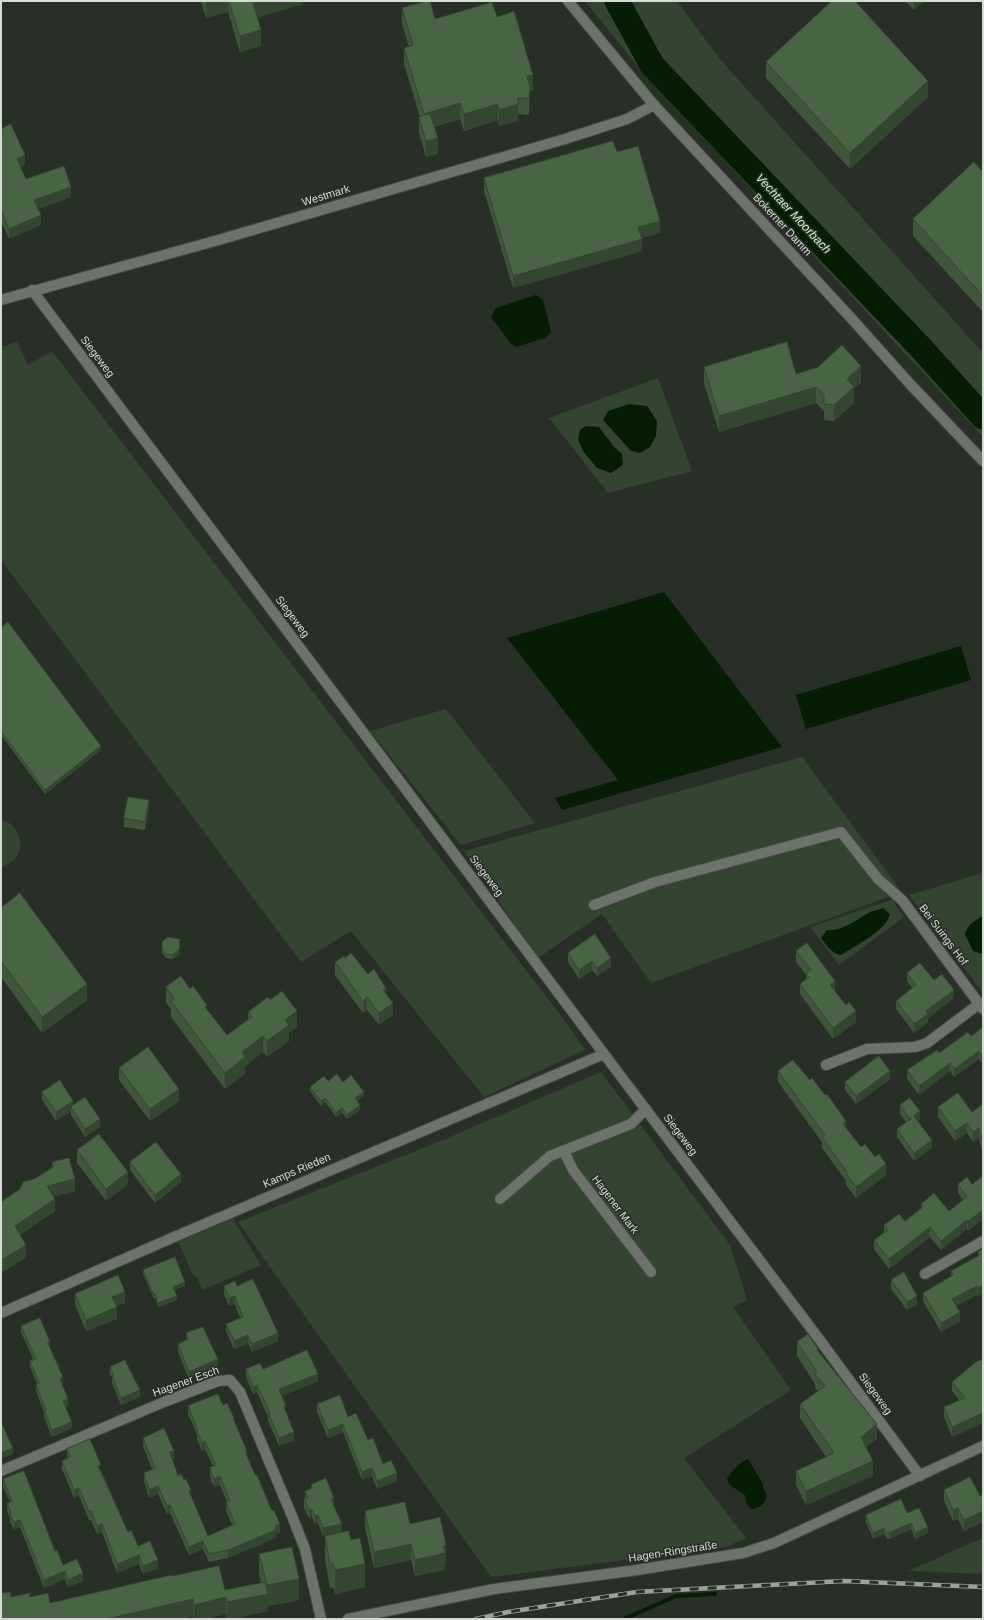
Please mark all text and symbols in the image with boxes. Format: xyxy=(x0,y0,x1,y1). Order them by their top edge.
water label: Vechtaer Moorbach xyxy=(752,171,834,257)
street label: Westmark xyxy=(300,182,352,210)
street label: Bokerner Damm xyxy=(750,191,814,259)
street label: Siegeweg xyxy=(77,334,117,380)
street label: Siegeweg xyxy=(272,594,312,640)
street label: Siegeweg xyxy=(466,853,506,899)
street label: Bei Suings Hof xyxy=(916,902,970,968)
street label: Siegeweg xyxy=(660,1112,700,1158)
street label: Kamps Rieden xyxy=(261,1151,333,1191)
street label: Hagener Mark xyxy=(589,1173,641,1237)
street label: Hagener Esch xyxy=(151,1364,221,1400)
street label: Siegeweg xyxy=(855,1371,895,1417)
street label: Hagen-Ringstraße xyxy=(628,1538,718,1566)

